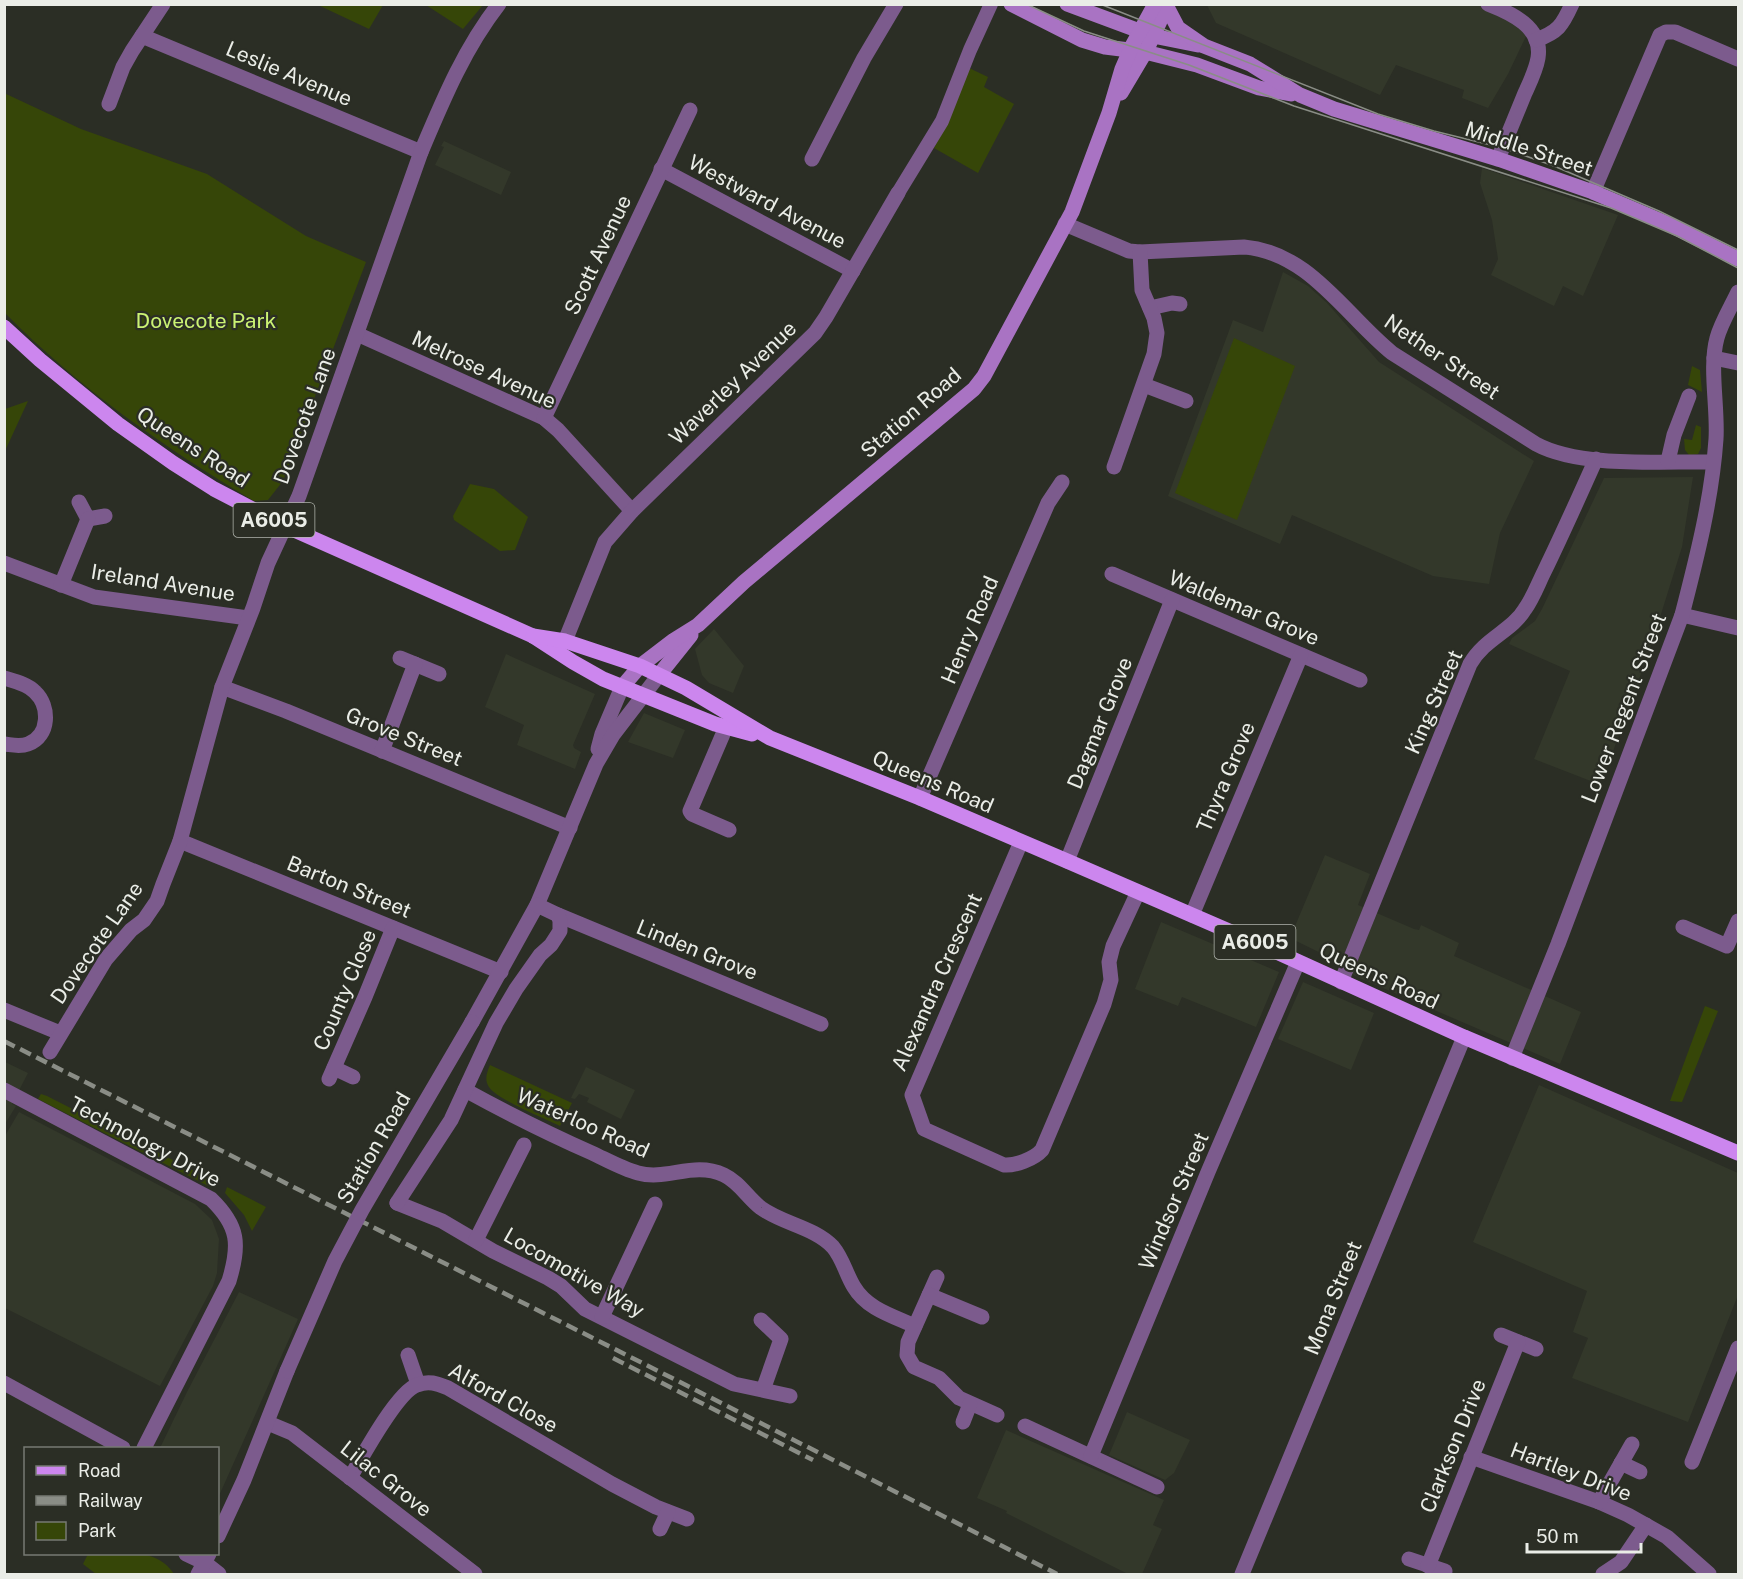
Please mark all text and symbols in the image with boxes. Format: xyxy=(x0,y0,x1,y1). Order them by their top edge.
street label: Leslie Avenue xyxy=(222,36,356,111)
street label: Middle Street xyxy=(1462,116,1596,181)
street label: Westward Avenue xyxy=(684,149,850,254)
street label: Scott Avenue xyxy=(559,191,636,319)
park label: Dovecote Park xyxy=(136,308,277,333)
street label: Nether Street xyxy=(1380,309,1505,404)
street label: Waverley Avenue xyxy=(664,316,801,450)
street label: Melrose Avenue xyxy=(408,325,560,414)
street label: Dovecote Lane xyxy=(268,344,341,487)
street label: Station Road xyxy=(855,362,966,463)
street label: Queens Road xyxy=(132,401,254,492)
road number: A6005 xyxy=(234,503,314,537)
street label: Ireland Avenue xyxy=(89,559,237,606)
street label: Waldemar Grove xyxy=(1165,564,1323,651)
street label: Henry Road xyxy=(936,572,1003,687)
street label: Lower Regent Street xyxy=(1576,609,1671,806)
street label: King Street xyxy=(1399,646,1468,758)
street label: Dagmar Grove xyxy=(1062,653,1137,792)
street label: Grove Street xyxy=(342,702,466,771)
street label: Thyra Grove xyxy=(1191,718,1260,836)
street label: Queens Road xyxy=(869,745,997,818)
street label: Barton Street xyxy=(283,850,415,923)
street label: Dovecote Lane xyxy=(45,877,148,1009)
street label: Alexandra Crescent xyxy=(886,889,987,1075)
street label: Linden Grove xyxy=(633,914,761,985)
street label: County Close xyxy=(308,925,381,1054)
road number: A6005 xyxy=(1214,925,1296,959)
street label: Queens Road xyxy=(1315,937,1443,1014)
street label: Waterloo Road xyxy=(513,1082,653,1163)
street label: Station Road xyxy=(331,1087,416,1208)
street label: Technology Drive xyxy=(65,1091,225,1192)
street label: Windsor Street xyxy=(1133,1128,1214,1273)
street label: Locomotive Way xyxy=(500,1222,649,1323)
street label: Mona Street xyxy=(1298,1237,1367,1358)
street label: Alford Close xyxy=(444,1357,562,1438)
street label: Clarkson Drive xyxy=(1414,1375,1491,1516)
street label: Lilac Grove xyxy=(336,1435,437,1522)
street label: Hartley Drive xyxy=(1507,1437,1635,1506)
legend xyxy=(24,1447,219,1555)
text: Road xyxy=(78,1460,121,1481)
text: Railway xyxy=(78,1490,143,1511)
scale bar xyxy=(1527,1516,1641,1554)
text: Park xyxy=(78,1520,116,1541)
text: 50 m xyxy=(1536,1526,1579,1547)

